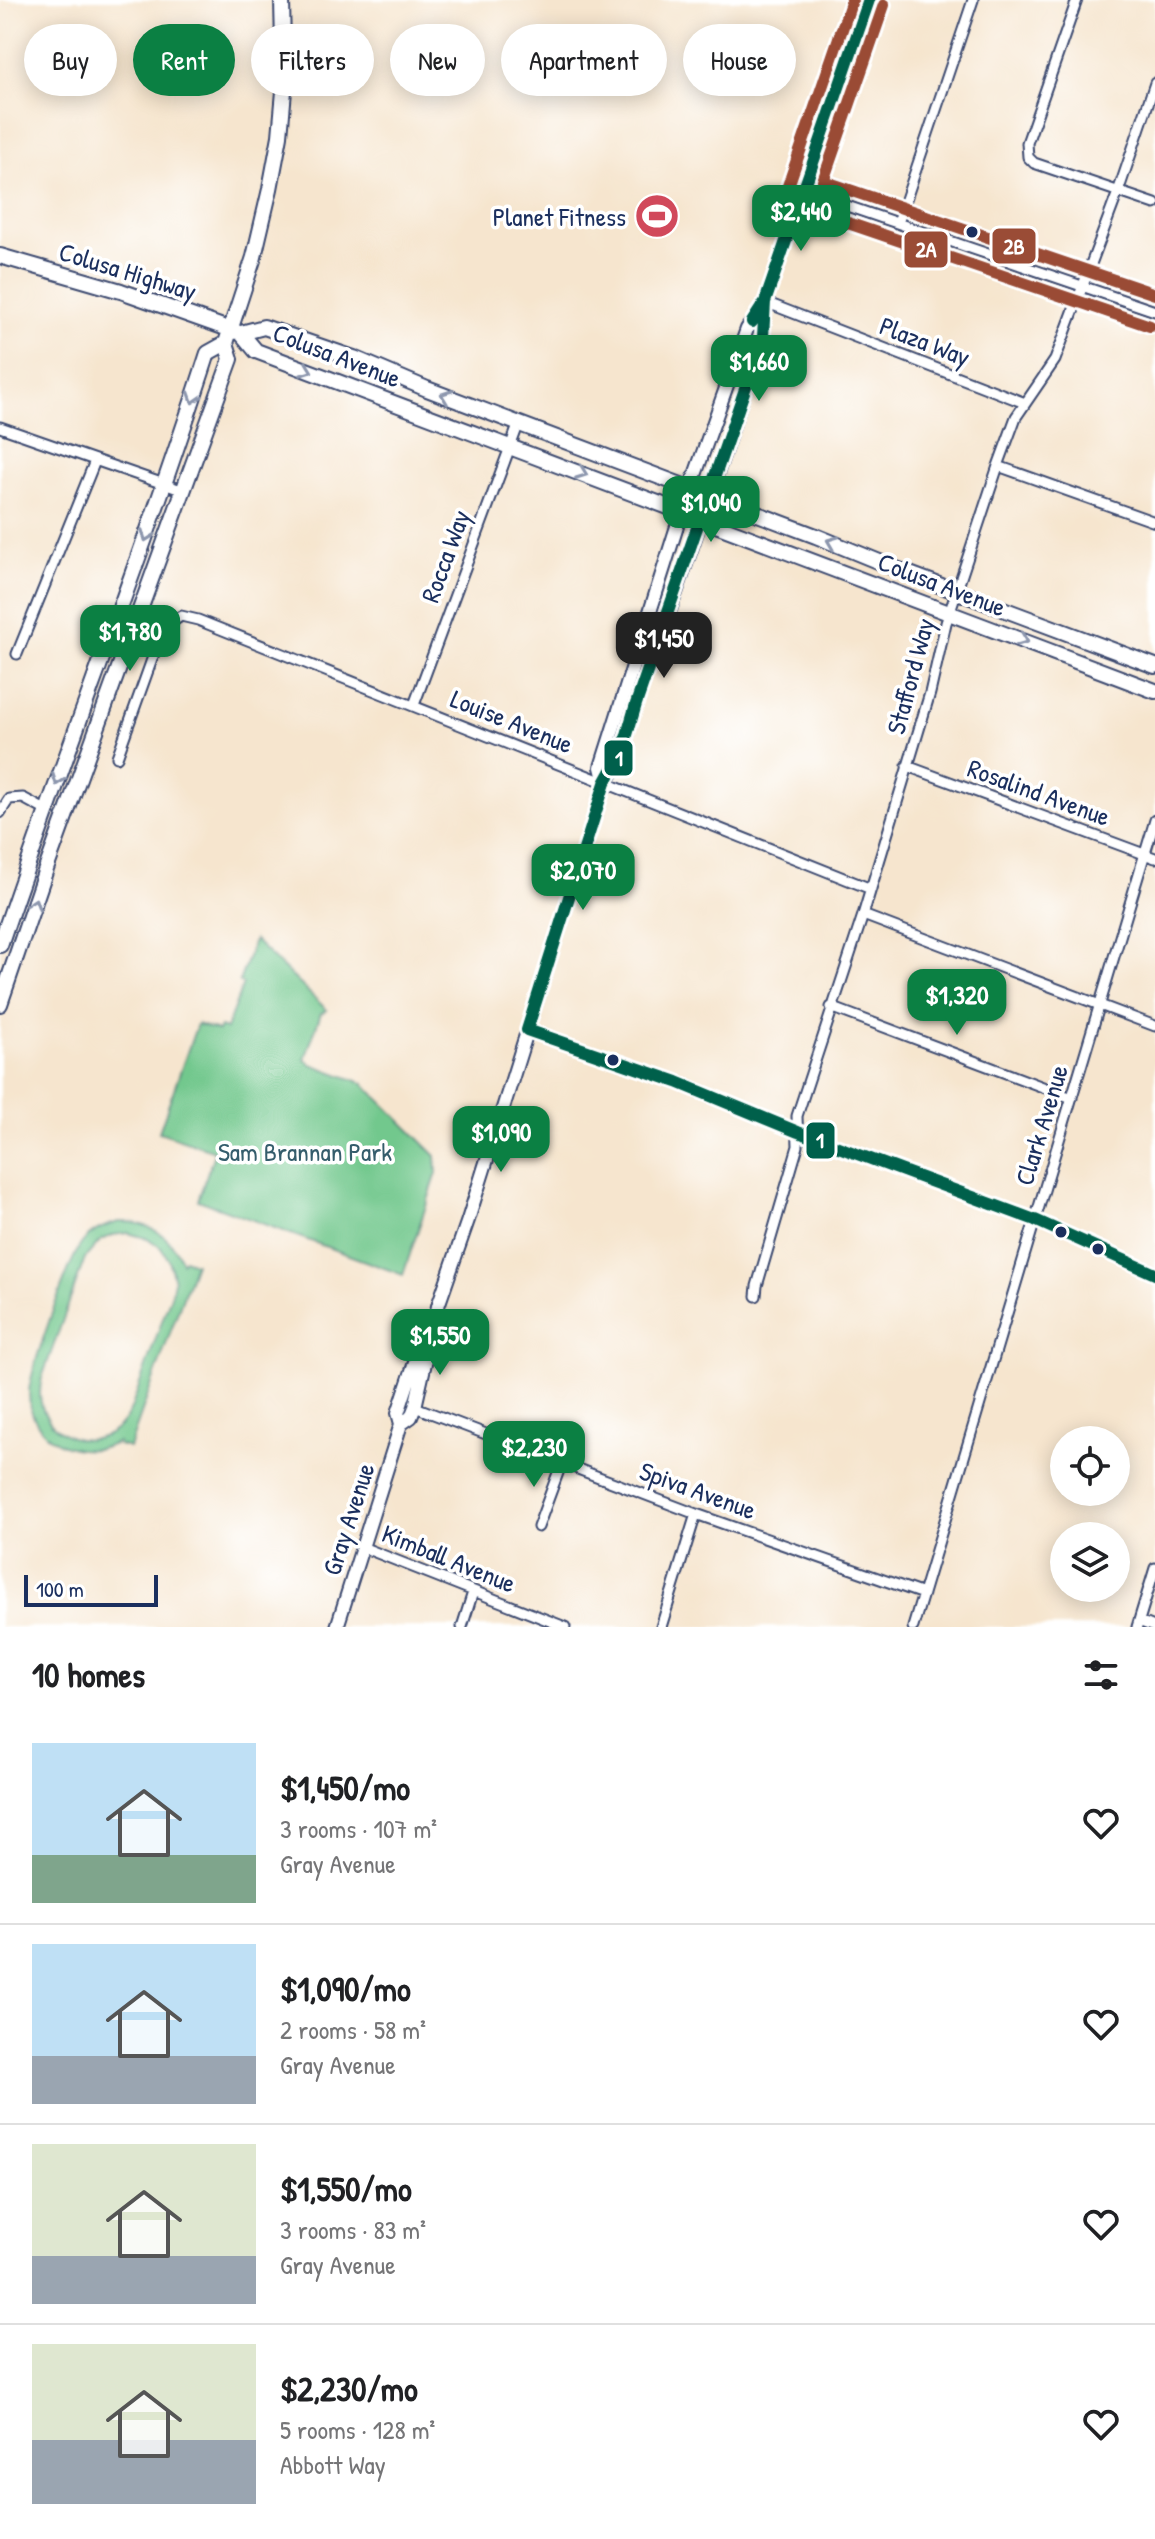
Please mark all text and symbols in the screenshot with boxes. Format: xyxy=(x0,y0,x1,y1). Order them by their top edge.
chip: Buy xyxy=(24,24,117,96)
chip: Rent xyxy=(133,24,235,96)
chip: Filters xyxy=(251,24,374,96)
chip: New xyxy=(390,24,485,96)
chip: Apartment xyxy=(501,24,667,96)
chip: House xyxy=(683,24,796,96)
pin: $2,440 xyxy=(736,185,866,253)
sports icon: Planet Fitness xyxy=(633,192,681,240)
text: $2,440 xyxy=(770,193,832,228)
place label: Planet Fitness xyxy=(493,199,626,234)
unlabelled marker xyxy=(964,224,980,240)
line badge: 2B xyxy=(991,227,1037,265)
line badge: 2A xyxy=(903,230,949,269)
text: 2B xyxy=(1003,231,1025,261)
street label: Colusa Highway xyxy=(55,234,201,308)
text: 2A xyxy=(915,234,937,264)
street label: Plaza Way xyxy=(875,308,975,374)
street label: Colusa Avenue xyxy=(268,315,406,395)
pin: $1,660 xyxy=(694,335,824,403)
text: $1,660 xyxy=(729,343,789,378)
one-way arrow xyxy=(300,360,314,377)
one-way arrow xyxy=(439,389,453,405)
one-way arrow xyxy=(187,390,203,404)
one-way arrow xyxy=(575,463,589,480)
pin: $1,040 xyxy=(646,476,776,544)
text: $1,040 xyxy=(681,484,741,519)
street label: Rocca Way xyxy=(412,505,478,607)
one-way arrow xyxy=(140,528,157,542)
one-way arrow xyxy=(826,536,840,552)
street label: Colusa Avenue xyxy=(873,544,1011,624)
pin: $1,780 xyxy=(65,605,195,673)
pin: $1,450 xyxy=(599,612,729,680)
text: $1,780 xyxy=(98,613,162,648)
street label: Stafford Way xyxy=(878,614,942,738)
text: $1,450 xyxy=(634,620,694,655)
one-way arrow xyxy=(1015,630,1029,647)
street label: Louise Avenue xyxy=(446,681,578,761)
line badge: 1 xyxy=(603,739,634,777)
text: 1 xyxy=(615,743,623,773)
street label: Rosalind Avenue xyxy=(963,750,1115,834)
one-way arrow xyxy=(51,772,68,786)
pin: $2,070 xyxy=(518,844,648,912)
text: $2,070 xyxy=(550,852,616,887)
one-way arrow xyxy=(24,898,40,912)
pin: $1,320 xyxy=(892,969,1022,1037)
text: $1,320 xyxy=(925,977,989,1012)
unlabelled marker xyxy=(605,1052,621,1068)
street label: Clark Avenue xyxy=(1006,1061,1076,1189)
pin: $1,090 xyxy=(436,1106,566,1174)
text: $1,090 xyxy=(471,1114,531,1149)
line badge: 1 xyxy=(805,1121,836,1160)
text: 1 xyxy=(816,1125,824,1155)
park label: Sam Brannan Park xyxy=(218,1134,392,1169)
unlabelled marker xyxy=(1053,1224,1069,1240)
unlabelled marker xyxy=(1090,1241,1106,1257)
pin: $1,550 xyxy=(375,1309,505,1377)
text: $1,550 xyxy=(409,1317,471,1352)
pin: $2,230 xyxy=(469,1421,599,1489)
map controls xyxy=(1050,1426,1130,1602)
button: locate xyxy=(1050,1426,1130,1506)
text: $2,230 xyxy=(501,1429,567,1464)
street label: Spiva Avenue xyxy=(635,1453,761,1527)
street label: Gray Avenue xyxy=(313,1459,383,1579)
street label: Kimball Avenue xyxy=(377,1515,521,1601)
button: layers xyxy=(1050,1522,1130,1602)
scale bar xyxy=(24,1571,158,1607)
text: 100 m xyxy=(36,1574,84,1604)
text: 10 homes xyxy=(32,1652,145,1698)
icon: filters xyxy=(1079,1653,1123,1697)
text: $1,450/mo xyxy=(280,1765,410,1811)
icon: home xyxy=(96,1775,192,1871)
icon: heart xyxy=(1079,1801,1123,1845)
text: 3 rooms · 107 m² xyxy=(280,1811,437,1846)
text: Gray Avenue xyxy=(280,1846,396,1881)
text: $1,090/mo xyxy=(280,1966,411,2012)
icon: home xyxy=(96,1976,192,2072)
icon: heart xyxy=(1079,2002,1123,2046)
text: 2 rooms · 58 m² xyxy=(280,2012,426,2047)
text: Gray Avenue xyxy=(280,2047,396,2082)
text: $1,550/mo xyxy=(280,2166,412,2212)
icon: home xyxy=(96,2176,192,2272)
icon: heart xyxy=(1079,2202,1123,2246)
text: 3 rooms · 83 m² xyxy=(280,2212,426,2247)
text: Gray Avenue xyxy=(280,2247,396,2282)
text: $2,230/mo xyxy=(280,2366,418,2412)
icon: home xyxy=(96,2376,192,2472)
icon: heart xyxy=(1079,2402,1123,2446)
text: 5 rooms · 128 m² xyxy=(280,2412,435,2447)
text: Abbott Way xyxy=(280,2447,386,2482)

